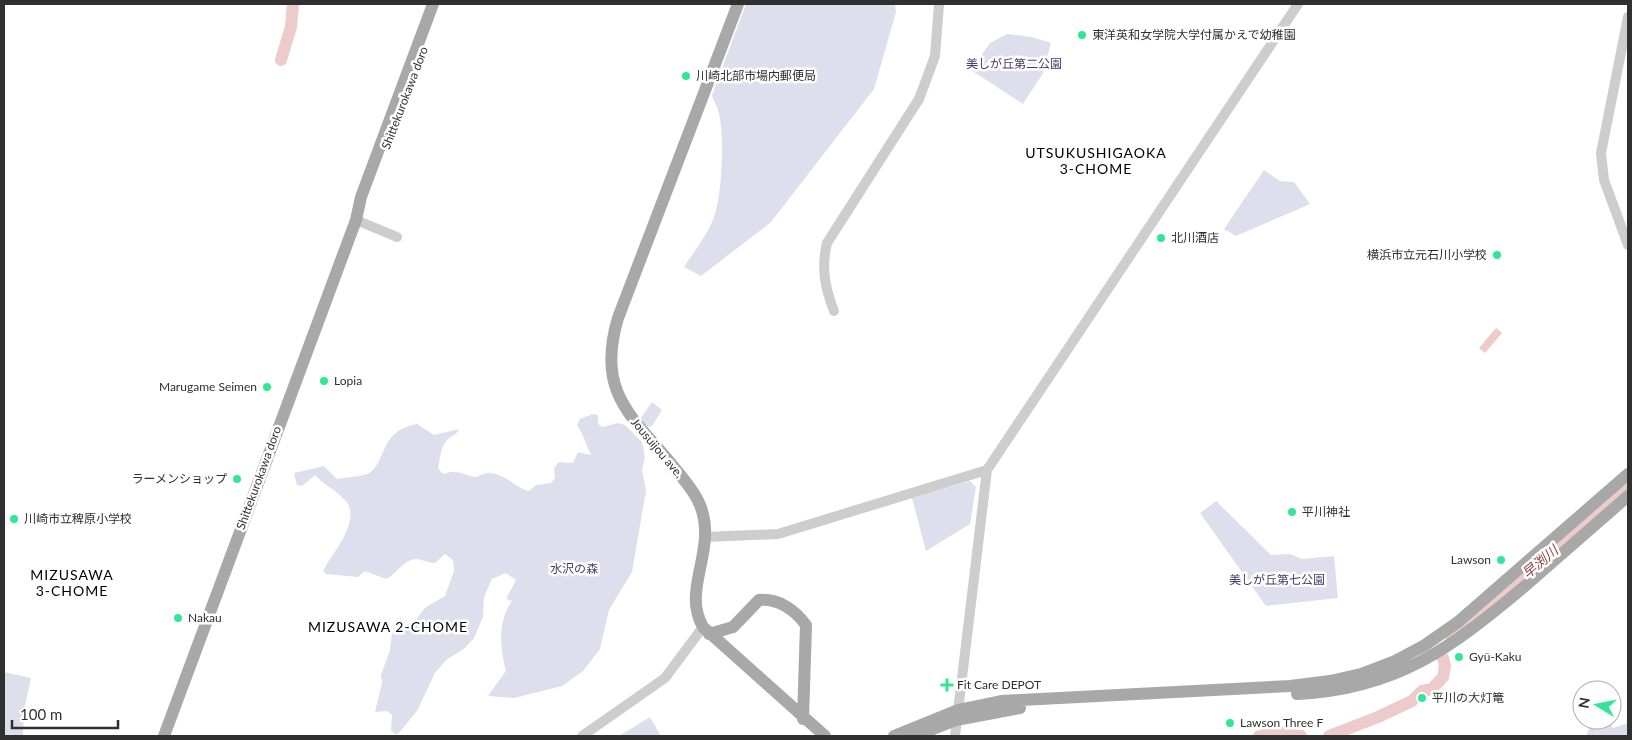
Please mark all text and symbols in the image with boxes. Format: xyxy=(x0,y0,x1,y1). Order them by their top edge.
place label: 東洋英和女学院大学付属かえで幼稚園 xyxy=(1092,27,1296,42)
marker: 東洋英和女学院大学付属かえで幼稚園 xyxy=(1076,29,1088,41)
street label: Shittekurokawa doro xyxy=(378,44,431,151)
park label: 美しが丘第二公園 xyxy=(966,56,1062,71)
place label: 川崎北部市場内郵便局 xyxy=(696,68,816,83)
marker: 川崎北部市場内郵便局 xyxy=(680,70,692,82)
district label: UTSUKUSHIGAOKA 3-CHOME xyxy=(1025,144,1167,177)
place label: 北川酒店 xyxy=(1171,230,1219,245)
marker: 北川酒店 xyxy=(1155,232,1167,244)
place label: 横浜市立元石川小学校 xyxy=(1367,247,1487,262)
marker: 横浜市立元石川小学校 xyxy=(1491,249,1503,261)
place label: Lopia xyxy=(334,373,362,388)
marker: Lopia xyxy=(318,375,330,387)
place label: Marugame Seimen xyxy=(159,379,257,394)
marker: Marugame Seimen xyxy=(261,381,273,393)
street label: Jousuijou ave. xyxy=(628,415,687,481)
street label: Shittekurokawa doro xyxy=(233,424,284,532)
place label: ラーメンショップ xyxy=(131,471,227,486)
marker: ラーメンショップ xyxy=(231,473,243,485)
place label: 平川神社 xyxy=(1302,504,1350,519)
marker: 平川神社 xyxy=(1286,506,1298,518)
place label: 川崎市立稗原小学校 xyxy=(24,511,132,526)
marker: 川崎市立稗原小学校 xyxy=(8,513,20,525)
water label: 早渕川 xyxy=(1518,540,1563,582)
place label: Lawson xyxy=(1451,552,1491,567)
marker: Lawson xyxy=(1495,554,1507,566)
park label: 水沢の森 xyxy=(550,561,598,576)
district label: MIZUSAWA 3-CHOME xyxy=(30,566,114,599)
park label: 美しが丘第七公園 xyxy=(1229,572,1325,587)
place label: Nakau xyxy=(188,610,222,625)
marker: Nakau xyxy=(172,612,184,624)
district label: MIZUSAWA 2-CHOME xyxy=(308,618,468,635)
place label: Gyū-Kaku xyxy=(1469,649,1522,664)
marker: Gyū-Kaku xyxy=(1453,651,1465,663)
place label: Fit Care DEPOT xyxy=(957,677,1041,692)
marker: Fit Care DEPOT xyxy=(941,679,953,691)
north arrow xyxy=(1572,680,1622,730)
place label: 平川の大灯篭 xyxy=(1432,690,1504,705)
marker: 平川の大灯篭 xyxy=(1416,692,1428,704)
text: N xyxy=(1574,696,1593,709)
scale bar xyxy=(12,698,119,730)
text: 100 m xyxy=(20,705,62,723)
place label: Lawson Three F xyxy=(1240,715,1323,730)
marker: Lawson Three F xyxy=(1224,717,1236,729)

